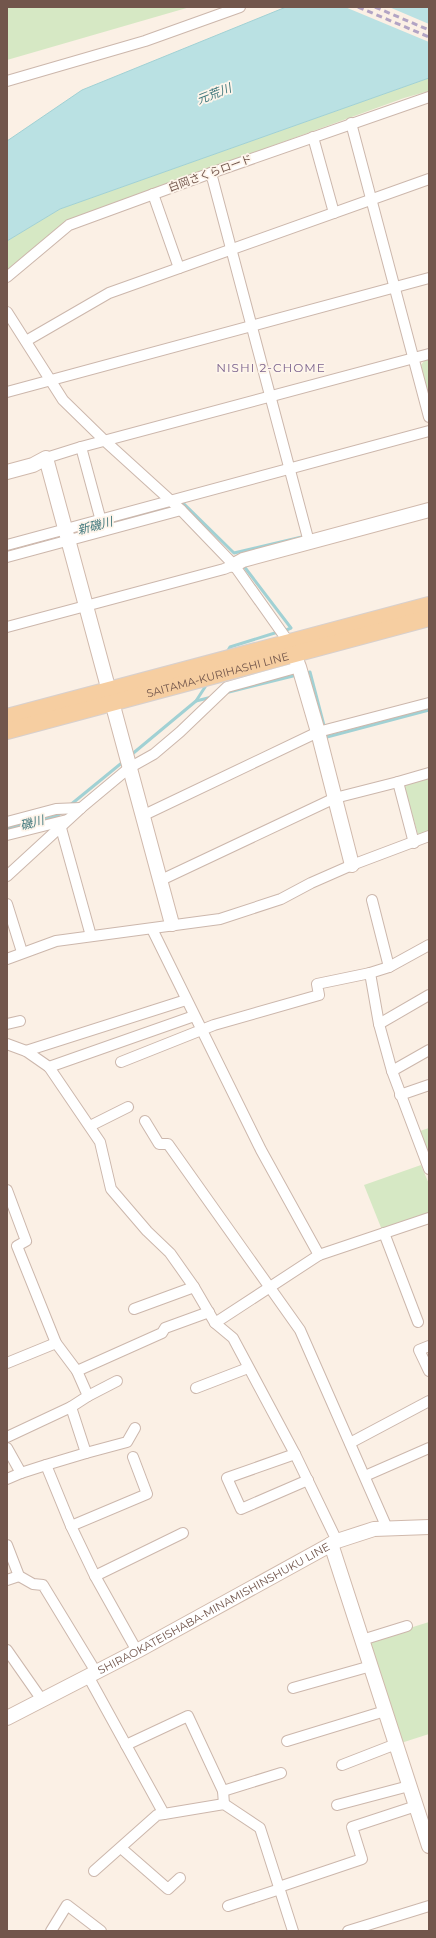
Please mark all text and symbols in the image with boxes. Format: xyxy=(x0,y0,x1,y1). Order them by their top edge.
water label: 元荒川 xyxy=(194,79,235,107)
street label: 白岡さくらロード xyxy=(166,151,254,195)
district label: NISHI 2-CHOME xyxy=(216,360,326,375)
water label: 新磯川 xyxy=(76,513,116,537)
street label: SAITAMA-KURIHASHI LINE xyxy=(145,649,290,700)
water label: 磯川 xyxy=(18,812,47,833)
street label: SHIRAOKATEISHABA-MINAMISHINSHUKU LINE xyxy=(95,1539,332,1677)

